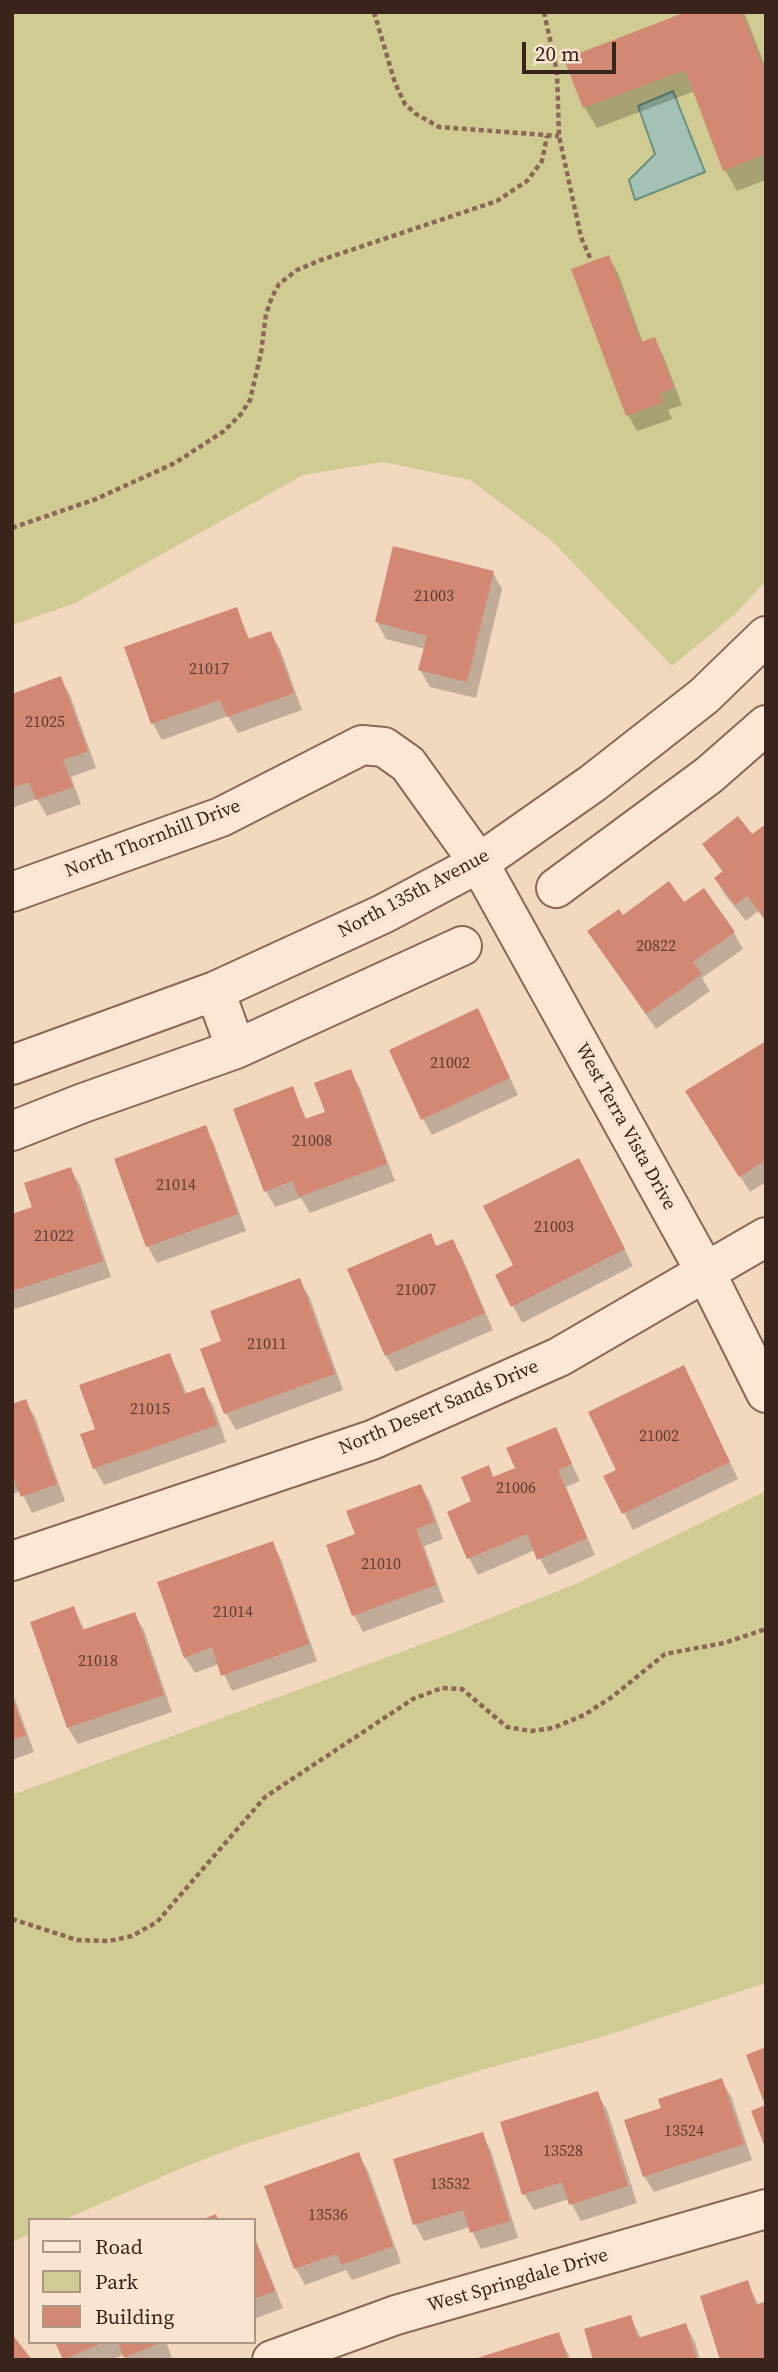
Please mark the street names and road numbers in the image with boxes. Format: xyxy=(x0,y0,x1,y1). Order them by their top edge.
street label: North Thornhill Drive xyxy=(62,795,244,883)
street label: North 135th Avenue xyxy=(335,845,493,943)
street label: West Terra Vista Drive xyxy=(570,1039,680,1215)
street label: North Desert Sands Drive xyxy=(336,1356,542,1460)
street label: West Springdale Drive xyxy=(425,2244,611,2318)

